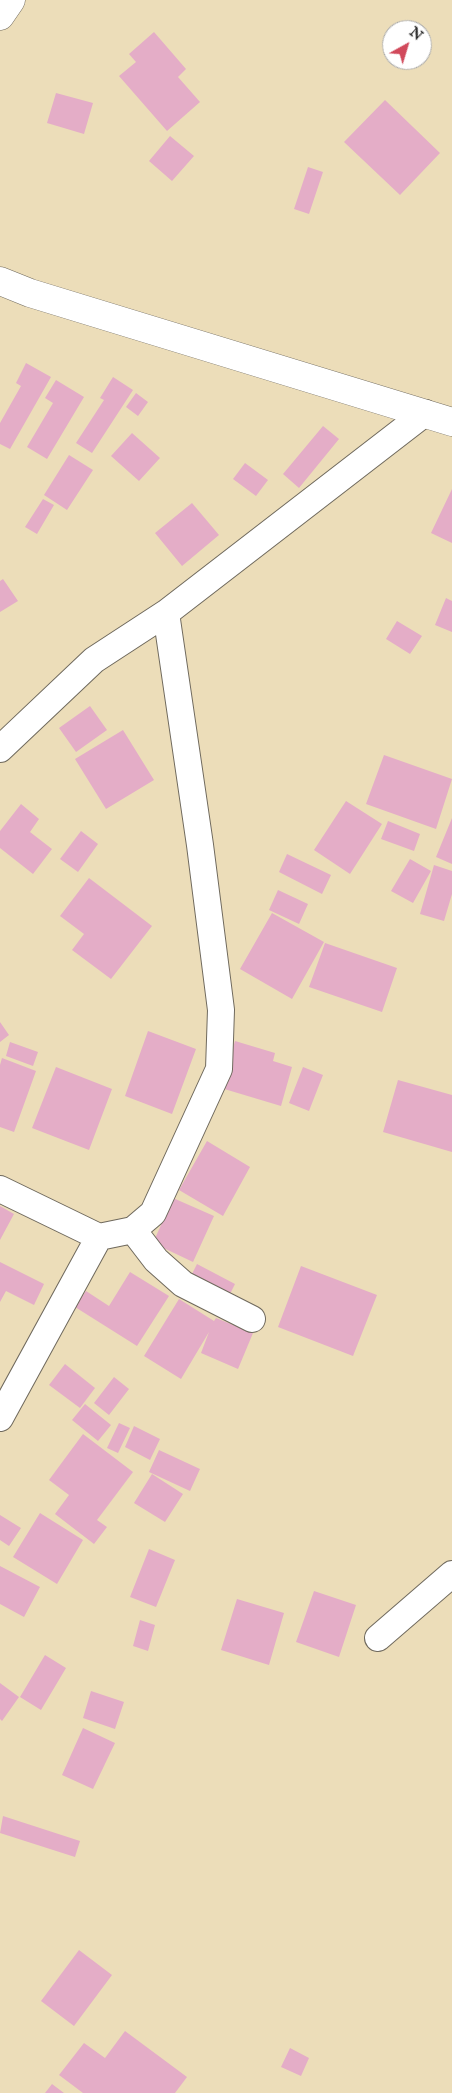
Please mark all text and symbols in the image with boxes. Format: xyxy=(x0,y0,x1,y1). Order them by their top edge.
north arrow xyxy=(382,20,432,70)
text: N xyxy=(405,23,426,45)

